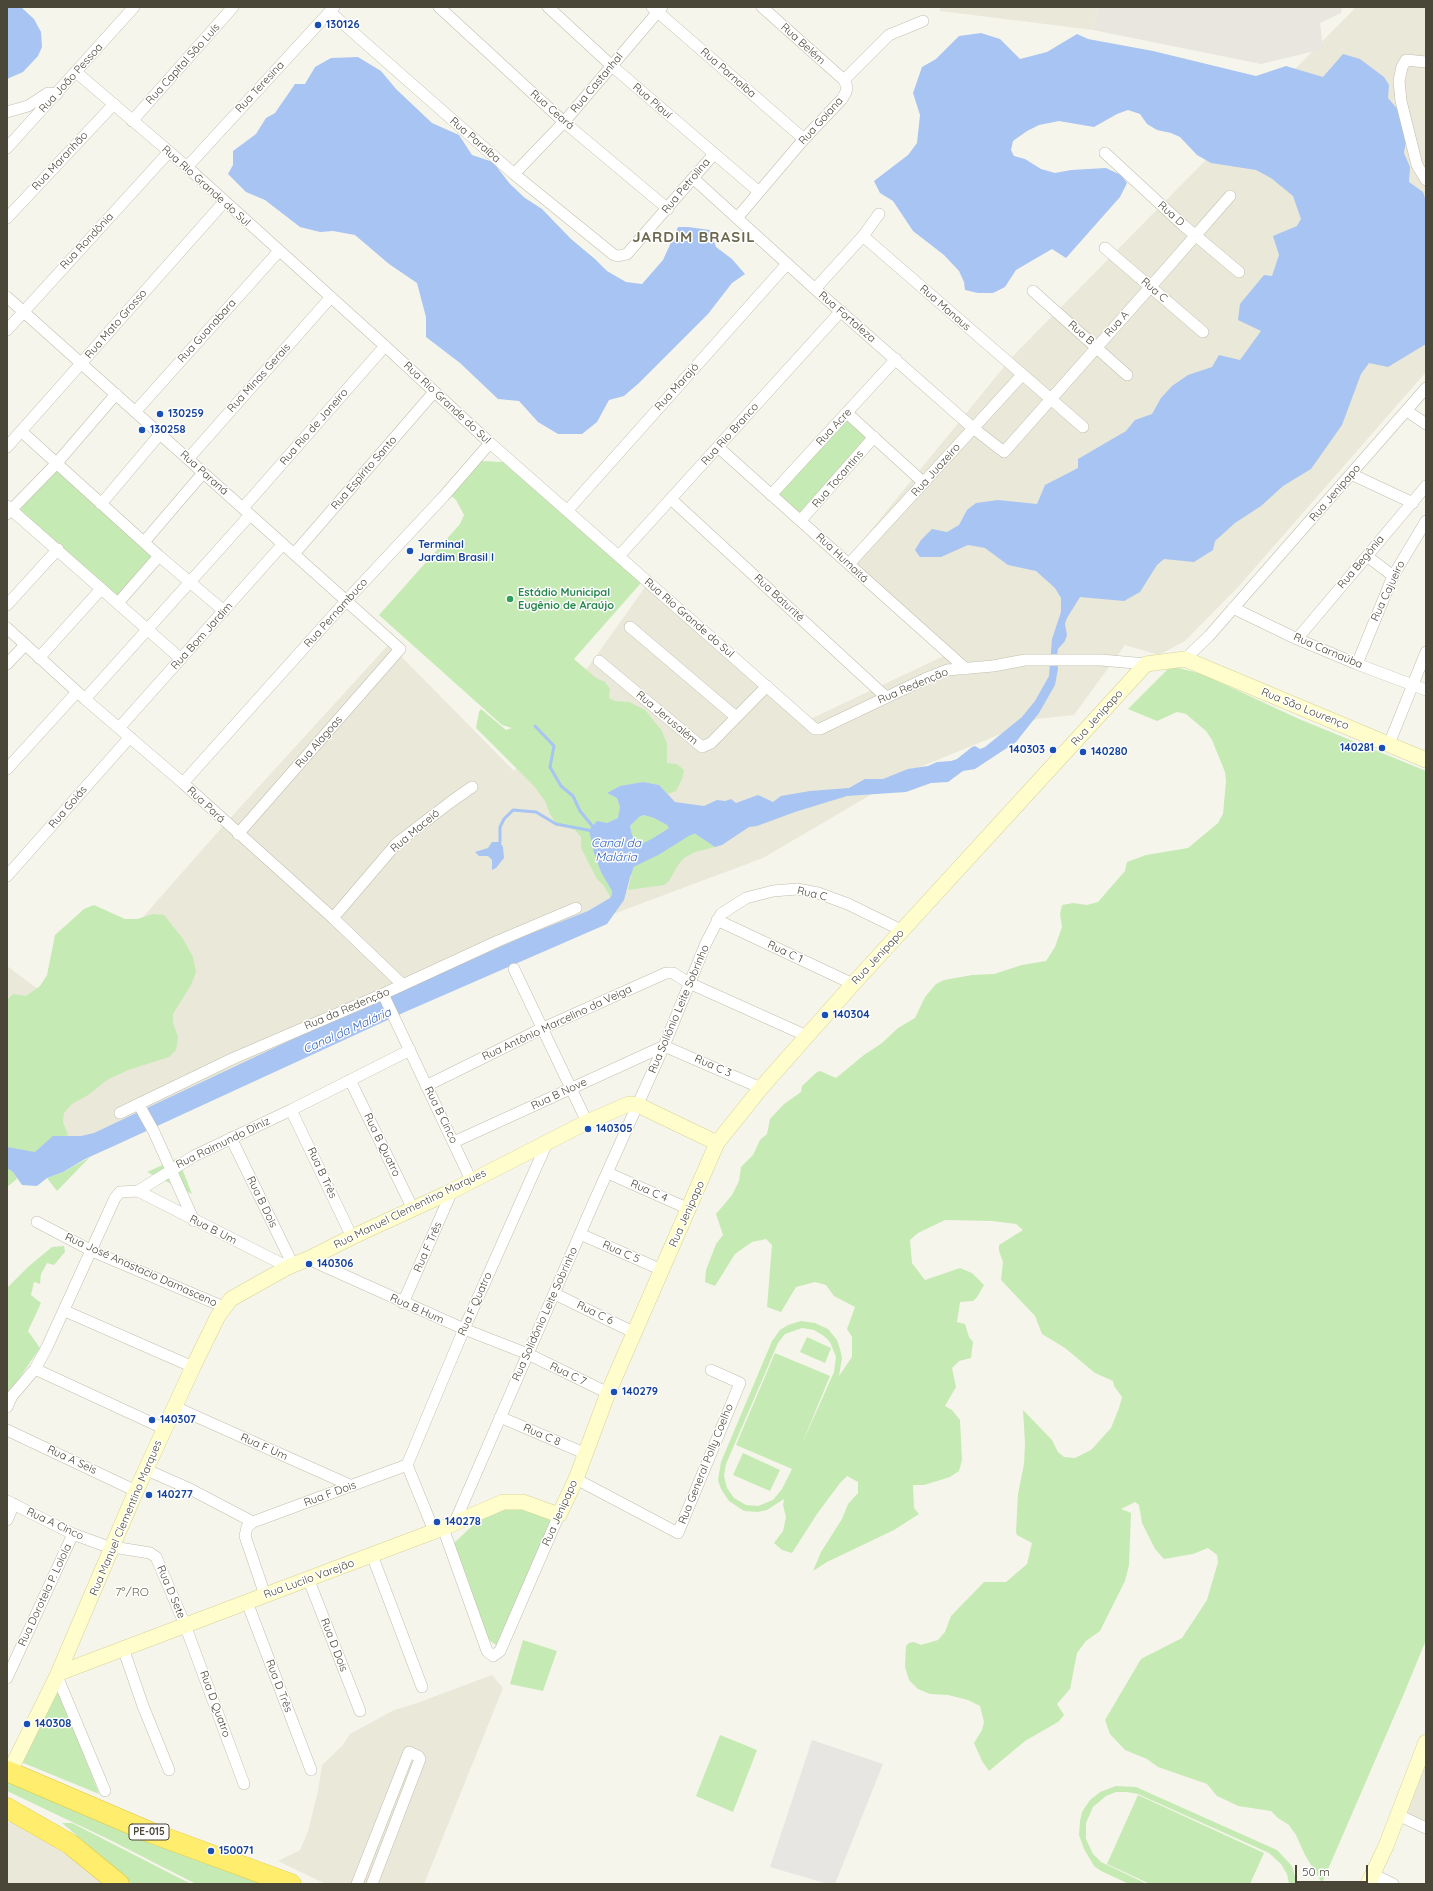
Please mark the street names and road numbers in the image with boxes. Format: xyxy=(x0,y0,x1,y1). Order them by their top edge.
street label: Rua Capital São Luís xyxy=(143,21,223,107)
street label: Rua Belém xyxy=(778,21,828,67)
street label: Rua João Pessoa xyxy=(36,41,106,115)
street label: Rua Parnaíba xyxy=(698,45,758,101)
street label: Rua Castanhal xyxy=(568,50,626,116)
street label: Rua Teresina xyxy=(233,59,287,115)
street label: Rua Piauí xyxy=(630,81,674,121)
street label: Rua Ceará xyxy=(527,87,577,133)
street label: Rua Goiana xyxy=(796,94,846,148)
street label: Rua Paraíba xyxy=(447,114,503,166)
street label: Rua Maranhão xyxy=(29,129,91,193)
street label: Rua Rio Grande do Sul xyxy=(159,143,253,229)
street label: Rua Petrolina xyxy=(659,156,713,216)
street label: Rua D xyxy=(1155,199,1187,229)
street label: Rua Rondônia xyxy=(58,210,116,272)
street label: Rua C xyxy=(1138,275,1170,305)
street label: Rua Manaus xyxy=(917,282,973,334)
street label: Rua Mato Grosso xyxy=(82,287,150,361)
street label: Rua Fortaleza xyxy=(816,289,878,345)
street label: Rua Guanabara xyxy=(175,297,239,365)
street label: Rua A xyxy=(1102,308,1132,340)
street label: Rua B xyxy=(1065,318,1097,348)
street label: Rua Minas Gerais xyxy=(225,341,293,415)
street label: Rua Rio Grande do Sul xyxy=(401,359,493,447)
street label: Rua Marajó xyxy=(652,361,702,413)
street label: Rua Rio de Janeiro xyxy=(277,386,351,468)
street label: Rua Rio Branco xyxy=(699,400,761,468)
street label: Rua Acre xyxy=(813,406,855,448)
street label: Rua Espírito Santo xyxy=(328,434,400,512)
street label: Rua Juazeiro xyxy=(909,441,963,499)
street label: Rua Paraná xyxy=(177,448,231,498)
street label: Rua Tocantins xyxy=(810,448,866,510)
street label: Rua Jenipapo xyxy=(1307,462,1363,524)
street label: Rua Humaitá xyxy=(813,530,871,586)
street label: Rua Begônia xyxy=(1335,533,1387,591)
street label: Rua Cajueiro xyxy=(1368,559,1408,623)
street label: Rua Baturité xyxy=(751,572,807,624)
street label: Rua Rio Grande do Sul xyxy=(641,575,737,661)
street label: Rua Pernambuco xyxy=(302,576,370,650)
street label: Rua Bom Jardim xyxy=(168,600,236,672)
street label: Rua Carnaúba xyxy=(1291,631,1365,671)
street label: Rua Redenção xyxy=(876,665,950,707)
street label: Rua São Lourenço xyxy=(1259,685,1351,733)
street label: Rua Jenipapo xyxy=(1068,687,1126,749)
street label: Rua Jerusalém xyxy=(633,688,701,748)
street label: Rua Alagoas xyxy=(293,713,345,771)
street label: Rua Goiás xyxy=(46,783,90,831)
street label: Rua Pará xyxy=(184,784,228,826)
street label: Rua Maceió xyxy=(388,807,442,855)
street label: Rua C xyxy=(796,884,828,904)
street label: Rua Jenipapo xyxy=(849,927,907,987)
street label: Rua C 1 xyxy=(765,938,805,966)
street label: Rua Soliônio Leite Sobrinho xyxy=(646,943,712,1075)
street label: Rua Antônio Marcelino da Veiga xyxy=(480,982,634,1064)
street label: Rua da Redenção xyxy=(302,985,392,1033)
street label: Rua C 3 xyxy=(692,1052,734,1080)
street label: Rua B Nove xyxy=(529,1075,589,1113)
street label: Rua B Cinco xyxy=(422,1084,460,1146)
street label: Rua B Quatro xyxy=(361,1111,403,1179)
street label: Rua Raimundo Diniz xyxy=(174,1115,272,1171)
street label: Rua B Três xyxy=(304,1145,340,1201)
street label: Rua Manuel Clementino Marques xyxy=(332,1166,488,1252)
street label: Rua B Dois xyxy=(244,1174,280,1230)
street label: Rua C 4 xyxy=(628,1177,670,1205)
street label: Rua Jenipapo xyxy=(667,1179,707,1249)
street label: Rua B Um xyxy=(187,1212,239,1248)
street label: Rua F Três xyxy=(411,1220,445,1274)
street label: Rua José Anastacio Damasceno xyxy=(63,1230,219,1310)
street label: Rua C 5 xyxy=(600,1238,642,1266)
street label: Rua Solidônio Leite Sobrinho xyxy=(509,1245,581,1383)
street label: Rua F Quatro xyxy=(455,1270,495,1338)
street label: Rua B Hum xyxy=(388,1291,446,1327)
street label: Rua C 6 xyxy=(574,1298,616,1328)
street label: Rua C 7 xyxy=(548,1360,588,1388)
street label: Rua General Polly Coelho xyxy=(676,1402,736,1526)
street label: Rua C 8 xyxy=(521,1421,563,1449)
street label: Rua F Um xyxy=(238,1431,290,1463)
street label: Rua Manuel Clementino Marques xyxy=(87,1438,165,1598)
street label: Rua A Seis xyxy=(45,1443,99,1477)
street label: Rua F Dois xyxy=(302,1478,358,1510)
street label: Rua Jenipapo xyxy=(540,1478,580,1548)
street label: Rua A Cinco xyxy=(24,1505,86,1543)
street label: Rua Doroteia P. Loiola xyxy=(15,1542,75,1648)
street label: Rua Lucilo Varejão xyxy=(262,1556,356,1602)
street label: Rua D Sete xyxy=(154,1563,188,1621)
street label: Rua D Dois xyxy=(318,1616,350,1674)
street label: Rua D Três xyxy=(263,1658,295,1714)
street label: Rua D Quatro xyxy=(197,1669,233,1739)
road number: PE-015 xyxy=(129,1824,169,1840)

